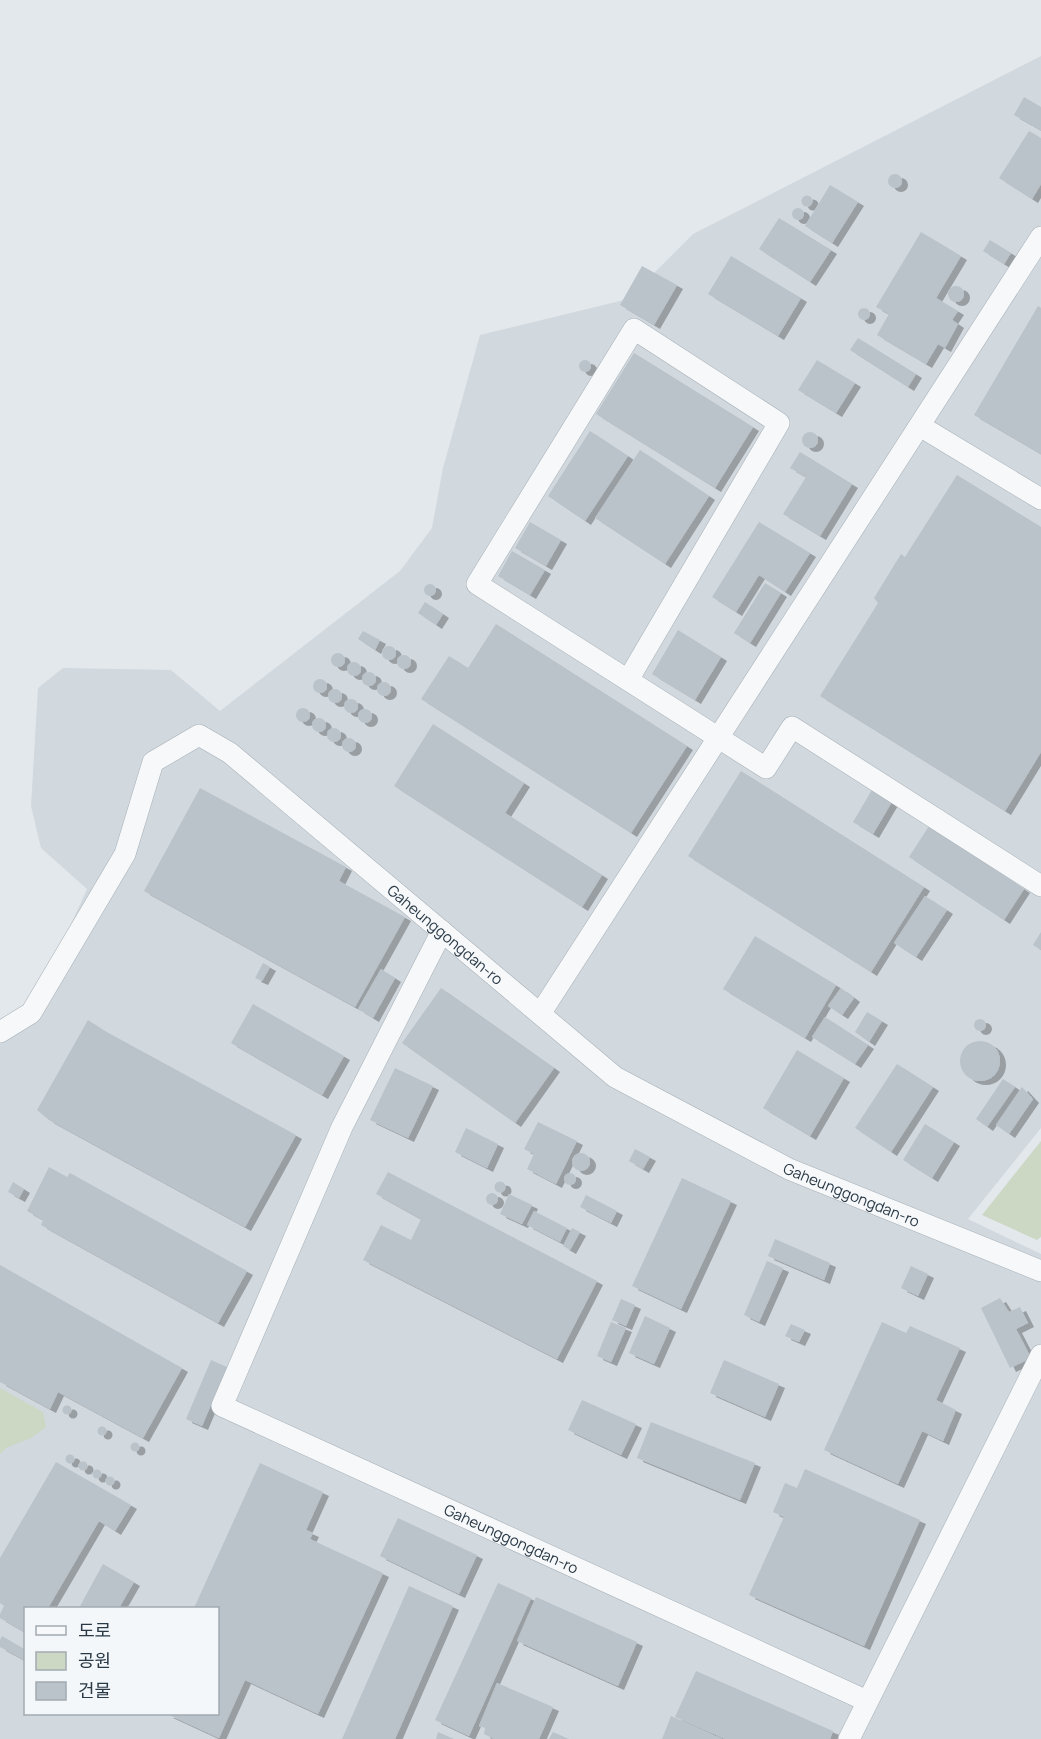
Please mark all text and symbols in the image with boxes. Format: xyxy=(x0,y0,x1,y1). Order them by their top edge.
street label: Gaheunggongdan-ro xyxy=(383,879,508,989)
street label: Gaheunggongdan-ro xyxy=(780,1157,923,1231)
street label: Gaheunggongdan-ro xyxy=(441,1499,582,1578)
legend xyxy=(24,1607,219,1715)
text: 도로 xyxy=(78,1618,111,1642)
text: 공원 xyxy=(78,1648,111,1672)
text: 건물 xyxy=(78,1678,111,1702)

